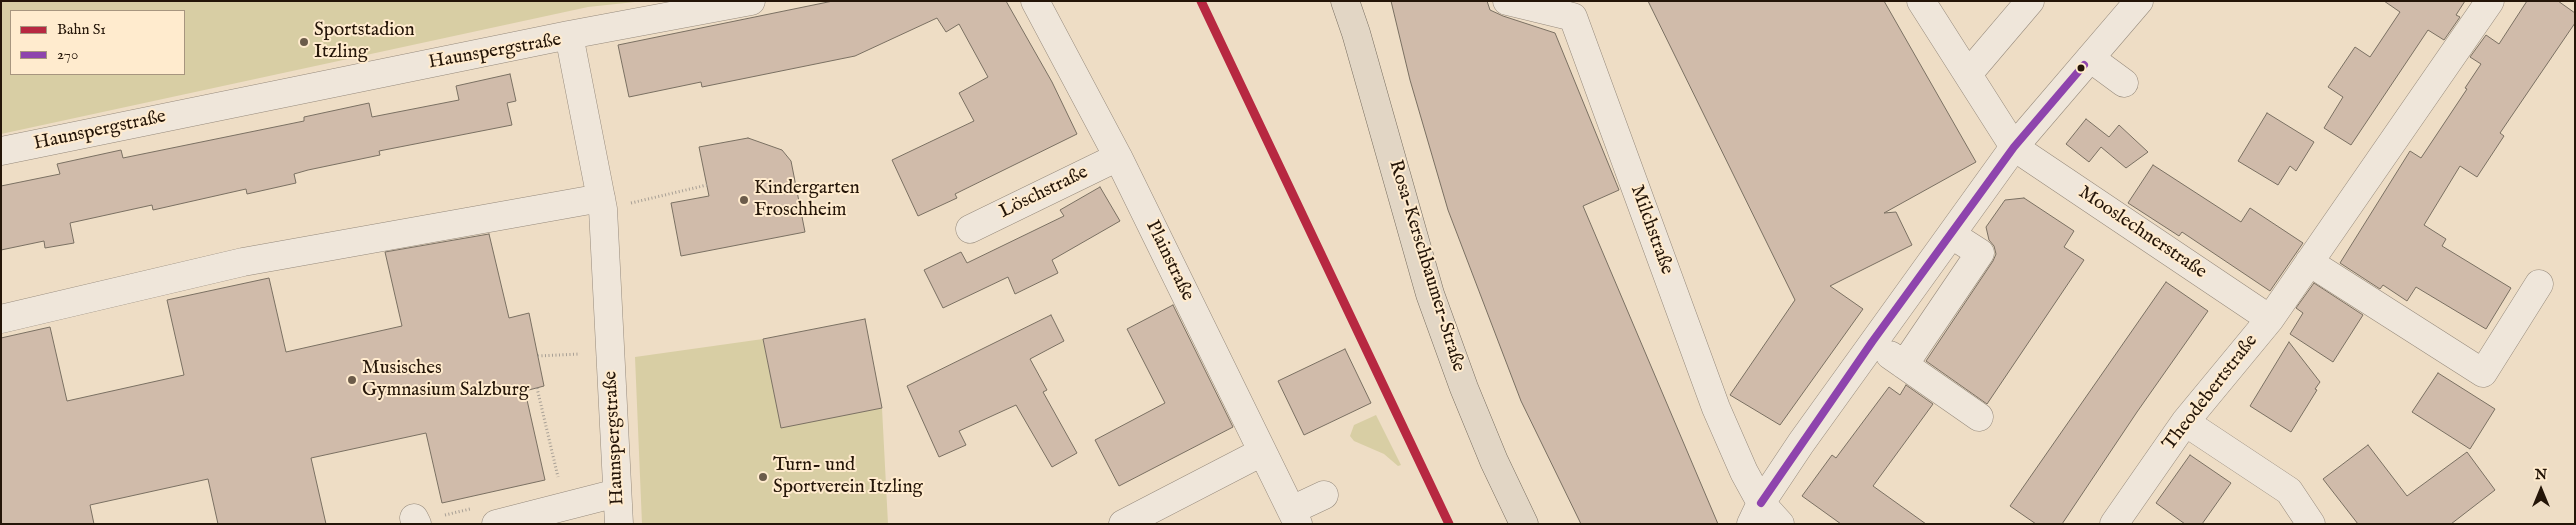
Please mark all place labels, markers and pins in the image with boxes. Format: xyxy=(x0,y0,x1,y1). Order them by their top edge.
place label: Sportstadion Itzling xyxy=(314,20,415,64)
marker: Sportstadion Itzling xyxy=(298,36,310,48)
unlabelled marker xyxy=(2076,63,2086,73)
place label: Kindergarten Froschheim xyxy=(754,178,860,222)
marker: Kindergarten Froschheim xyxy=(738,194,750,206)
place label: Musisches Gymnasium Salzburg xyxy=(362,358,529,402)
marker: Musisches Gymnasium Salzburg xyxy=(346,374,358,386)
place label: Turn- und Sportverein Itzling xyxy=(773,455,923,499)
marker: Turn- und Sportverein Itzling xyxy=(757,471,769,483)

